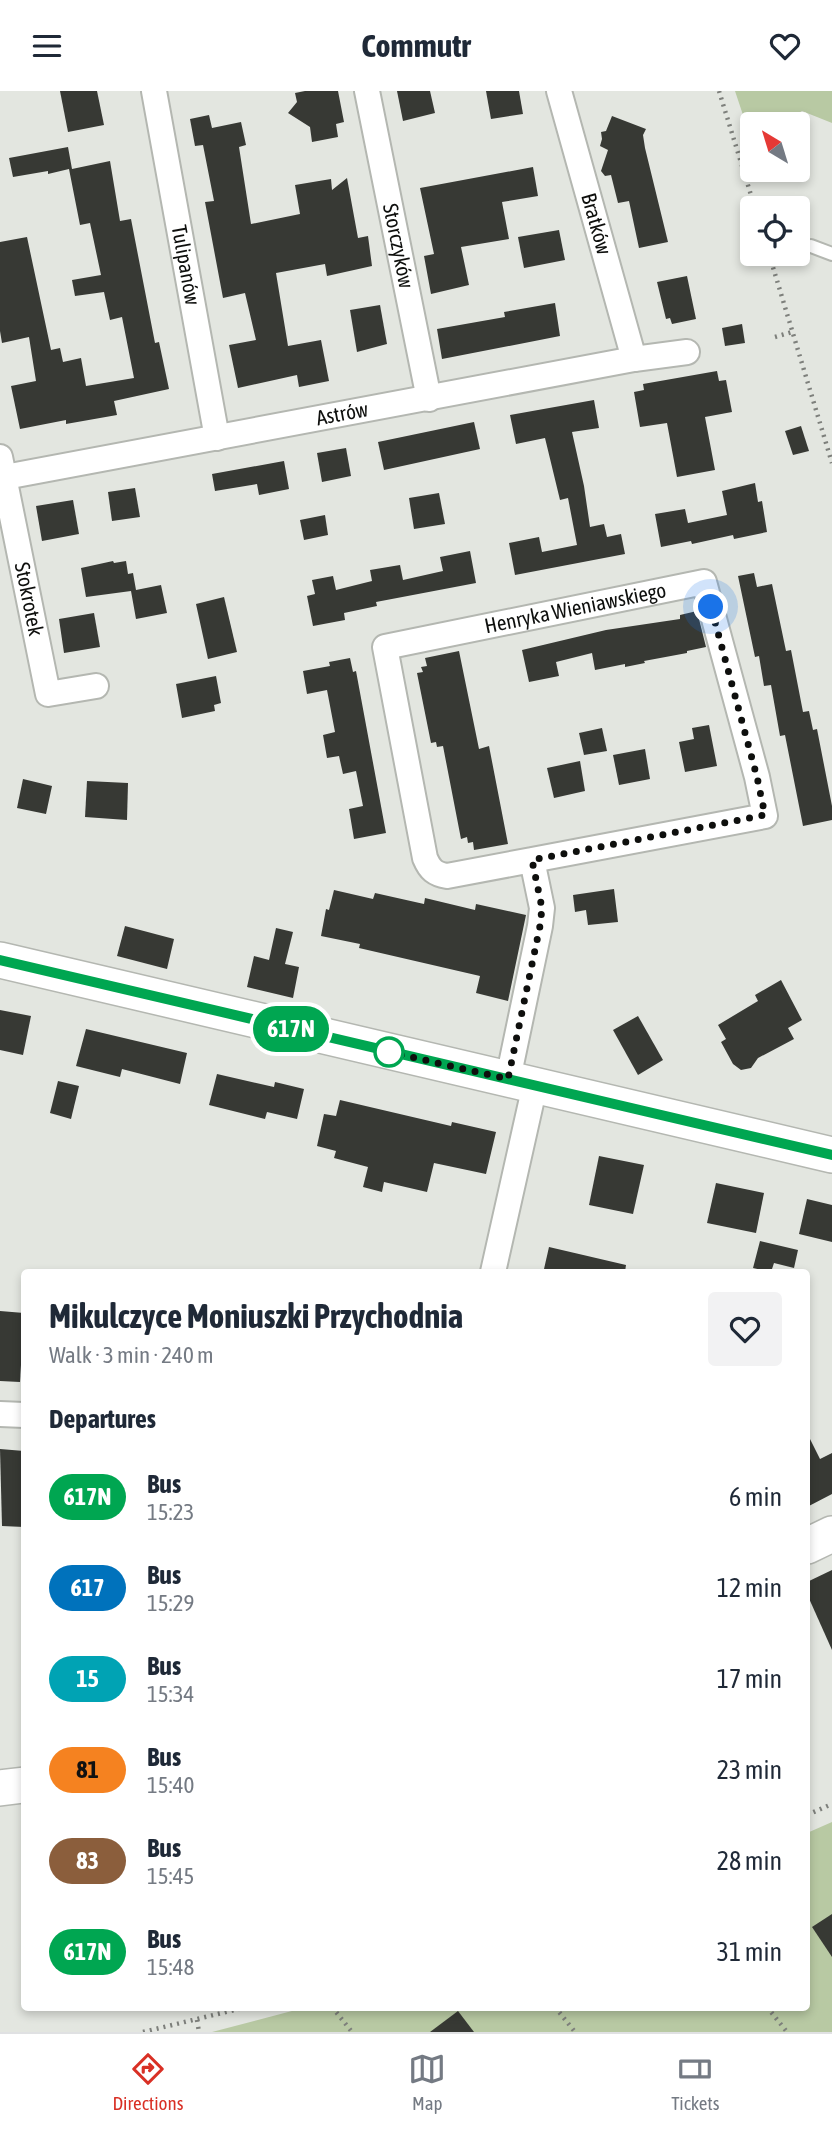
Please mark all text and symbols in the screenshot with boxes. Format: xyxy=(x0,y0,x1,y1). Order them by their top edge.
icon: menu xyxy=(28,27,66,65)
text: Commutr xyxy=(361,27,471,64)
icon: heart xyxy=(766,27,804,65)
north arrow xyxy=(740,112,810,182)
map controls xyxy=(740,112,810,266)
street label: Bratków xyxy=(577,190,617,257)
button: locate xyxy=(740,196,810,266)
street label: Storczyków xyxy=(379,201,419,291)
street label: Tulipanów xyxy=(168,223,206,307)
street label: Astrów xyxy=(314,396,370,429)
street label: Stokrotek xyxy=(11,560,49,638)
street label: Henryka Wieniawskiego xyxy=(482,577,668,637)
your location xyxy=(693,589,728,624)
line badge: 617N xyxy=(242,1006,340,1052)
text: 617N xyxy=(267,1015,315,1042)
unlabelled marker xyxy=(374,1037,404,1067)
button: heart xyxy=(708,1292,782,1366)
text: Mikulczyce Moniuszki Przychodnia xyxy=(49,1297,463,1335)
text: Walk · 3 min · 240 m xyxy=(49,1342,213,1368)
text: Departures xyxy=(49,1404,156,1434)
text: Bus xyxy=(147,1469,181,1499)
text: 6 min xyxy=(729,1482,782,1512)
text: 617N xyxy=(64,1483,112,1510)
text: 15:23 xyxy=(147,1499,194,1525)
text: Bus xyxy=(147,1560,181,1590)
text: 12 min xyxy=(717,1573,782,1603)
text: 617 xyxy=(71,1574,104,1601)
text: 15:29 xyxy=(147,1590,194,1616)
text: Bus xyxy=(147,1651,181,1681)
text: 17 min xyxy=(717,1664,782,1694)
text: 15 xyxy=(76,1665,99,1692)
text: 15:34 xyxy=(147,1681,194,1707)
text: Bus xyxy=(147,1742,181,1772)
text: 23 min xyxy=(717,1755,782,1785)
text: 81 xyxy=(76,1756,99,1783)
text: 15:40 xyxy=(147,1772,194,1798)
text: Bus xyxy=(147,1833,181,1863)
text: 28 min xyxy=(717,1846,782,1876)
text: 83 xyxy=(76,1847,99,1874)
text: 15:45 xyxy=(147,1863,194,1889)
text: Bus xyxy=(147,1924,181,1954)
text: 31 min xyxy=(717,1937,782,1967)
text: 617N xyxy=(64,1938,112,1965)
text: 15:48 xyxy=(147,1954,194,1980)
tab: Directions xyxy=(112,2050,183,2114)
tab: Map xyxy=(408,2050,446,2114)
tab: Tickets xyxy=(671,2050,719,2114)

